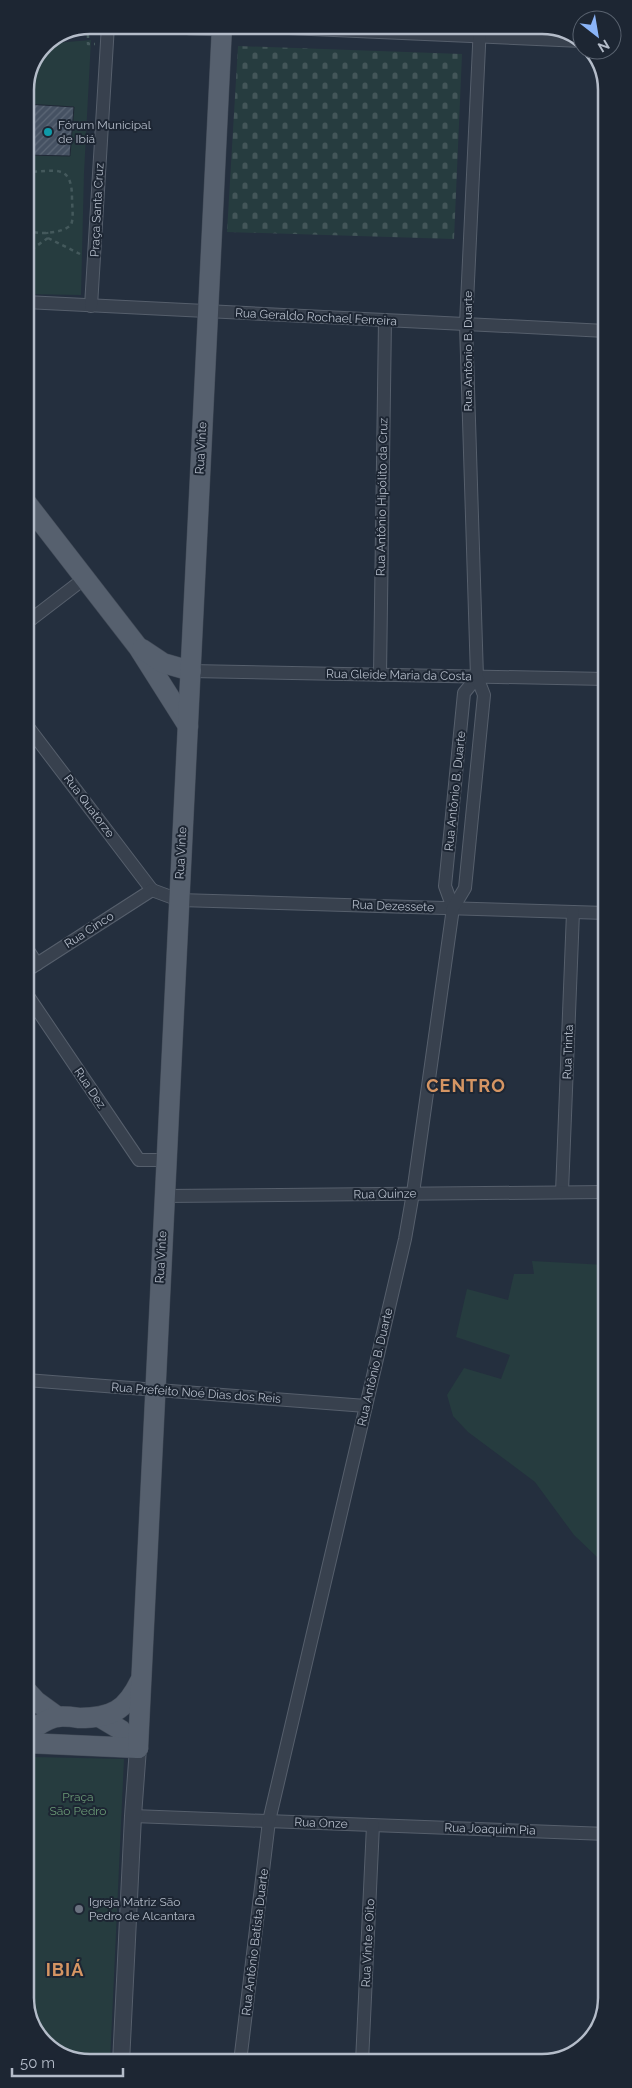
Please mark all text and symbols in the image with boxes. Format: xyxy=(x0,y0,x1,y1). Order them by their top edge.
north arrow xyxy=(572,10,622,60)
text: N xyxy=(595,37,612,56)
place label: Fórum Municipal de Ibiá xyxy=(58,118,152,146)
marker: Fórum Municipal de Ibiá xyxy=(42,126,54,138)
street label: Praça Santa Cruz xyxy=(88,162,106,257)
street label: Rua Antônio B. Duarte xyxy=(461,291,475,411)
street label: Rua Geraldo Rochael Ferreira xyxy=(235,306,397,328)
street label: Rua Antônio Hipólito da Cruz xyxy=(374,418,390,576)
street label: Rua Vinte xyxy=(193,421,209,475)
street label: Rua Gleide Maria da Costa xyxy=(326,667,472,683)
street label: Rua Antônio B. Duarte xyxy=(442,730,468,852)
street label: Rua Quatorze xyxy=(61,772,117,840)
street label: Rua Vinte xyxy=(173,826,189,880)
street label: Rua Dezessete xyxy=(352,898,434,914)
street label: Rua Cinco xyxy=(62,909,116,951)
street label: Rua Trinta xyxy=(560,1024,576,1080)
street label: Rua Dez xyxy=(71,1065,109,1111)
district label: CENTRO xyxy=(426,1075,506,1096)
street label: Rua Quinze xyxy=(353,1186,417,1202)
street label: Rua Vinte xyxy=(153,1230,169,1284)
street label: Rua Antônio B. Duarte xyxy=(355,1307,395,1427)
street label: Rua Prefeito Noé Dias dos Reis xyxy=(111,1380,281,1406)
park label: Praça São Pedro xyxy=(49,1790,107,1818)
street label: Rua Onze xyxy=(294,1815,348,1831)
street label: Rua Joaquim Pia xyxy=(444,1820,536,1838)
street label: Rua Antônio Batista Duarte xyxy=(239,1868,271,2016)
place label: Igreja Matriz São Pedro de Alcantara xyxy=(89,1895,195,1923)
street label: Rua Vinte e Oito xyxy=(359,1898,377,1988)
marker: Igreja Matriz São Pedro de Alcantara xyxy=(73,1903,85,1915)
district label: IBIÁ xyxy=(46,1959,84,1980)
scale bar xyxy=(12,2046,124,2078)
text: 50 m xyxy=(20,2054,55,2072)

